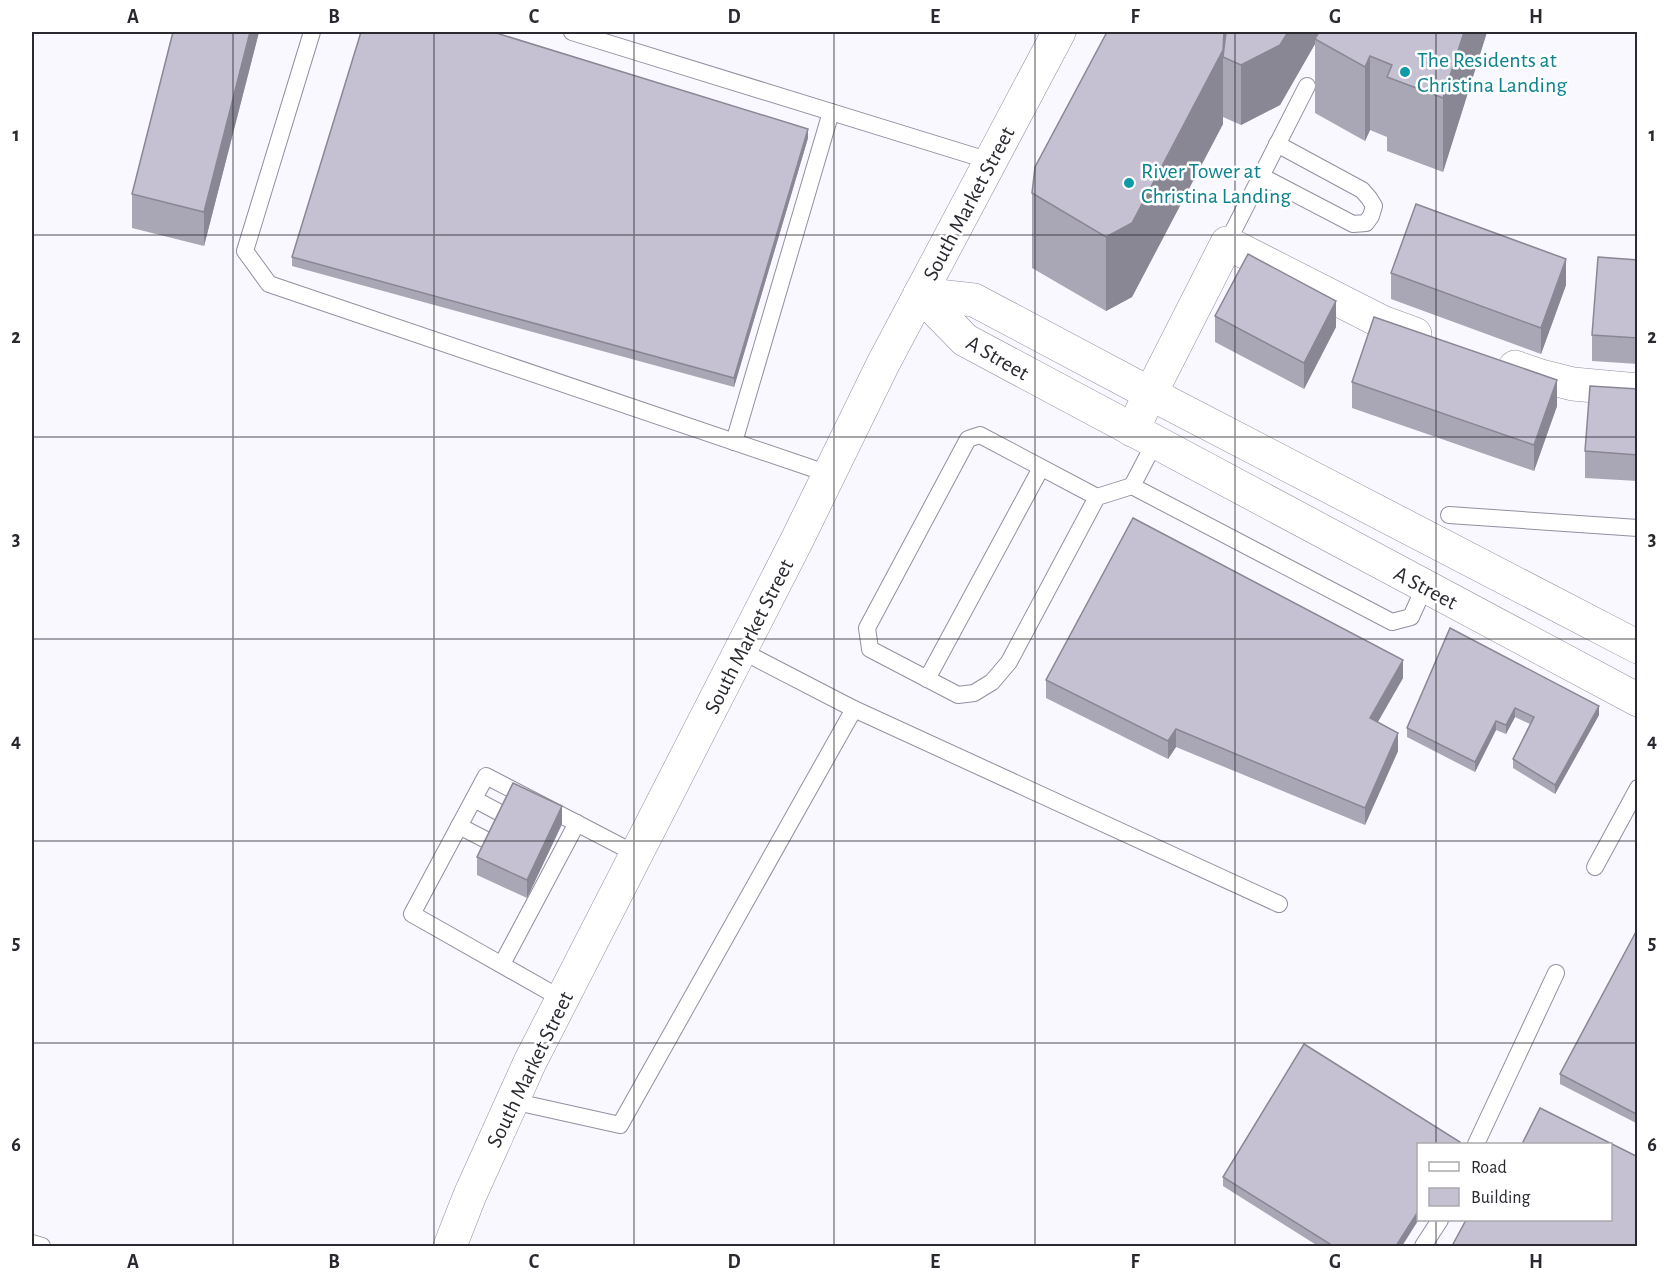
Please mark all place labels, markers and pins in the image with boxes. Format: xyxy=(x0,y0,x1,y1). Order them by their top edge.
place label: The Residents at Christina Landing xyxy=(1417,49,1567,96)
marker: The Residents at Christina Landing xyxy=(1398,65,1412,79)
place label: River Tower at Christina Landing xyxy=(1141,160,1291,207)
marker: River Tower at Christina Landing xyxy=(1122,176,1136,190)

